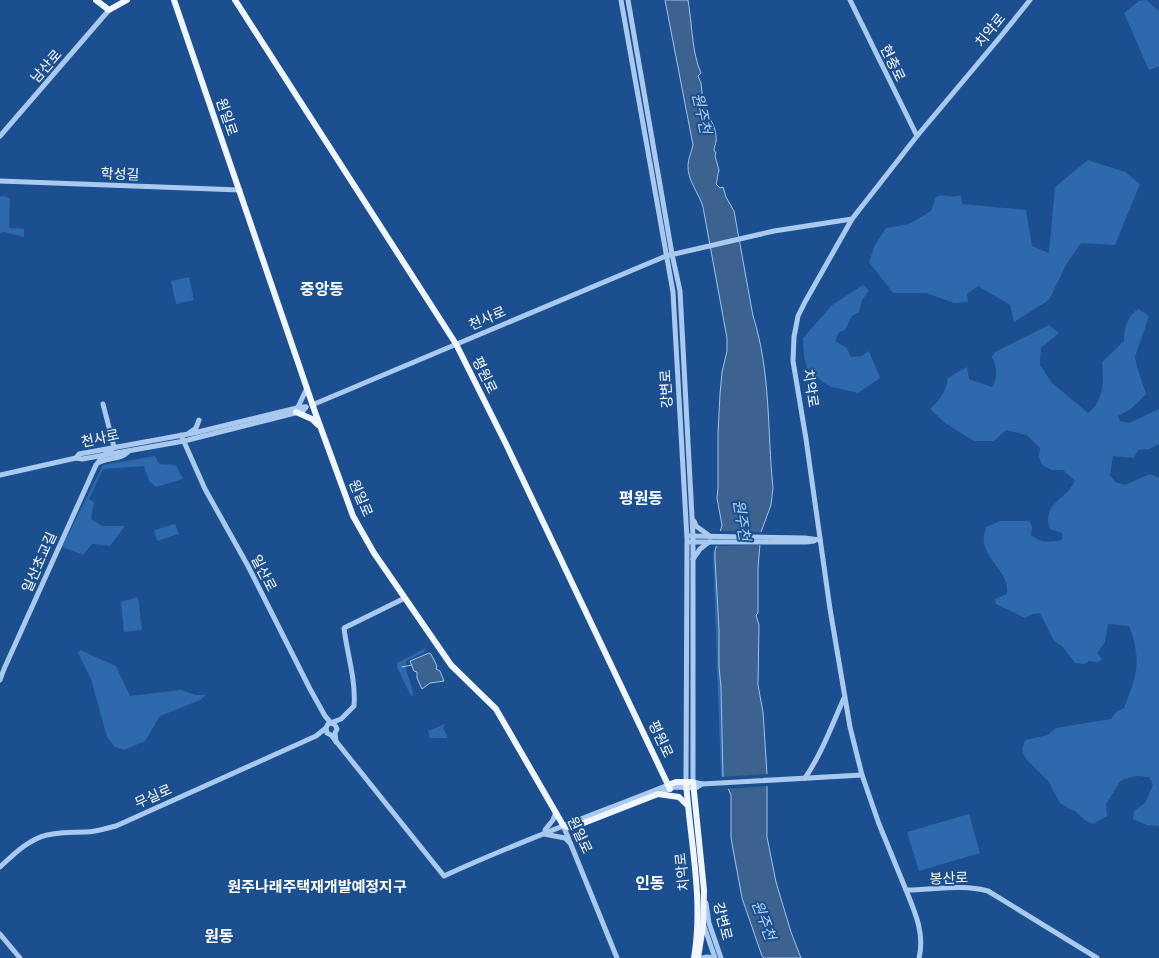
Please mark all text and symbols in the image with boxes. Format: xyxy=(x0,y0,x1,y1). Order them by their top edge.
street label: 치악로 xyxy=(971,9,1009,51)
street label: 현충로 xyxy=(876,42,910,84)
street label: 남산로 xyxy=(27,45,66,86)
water label: 원주천 xyxy=(688,91,716,137)
street label: 원일로 xyxy=(212,96,242,138)
street label: 학성길 xyxy=(100,164,140,184)
district label: 중앙동 xyxy=(300,279,344,300)
street label: 천사로 xyxy=(466,302,508,334)
street label: 평원로 xyxy=(468,354,502,396)
street label: 치악로 xyxy=(799,368,823,409)
street label: 강변로 xyxy=(656,369,676,409)
street label: 천사로 xyxy=(79,425,121,451)
street label: 원일로 xyxy=(345,477,377,519)
district label: 평원동 xyxy=(619,488,663,509)
water label: 원주천 xyxy=(729,498,755,544)
street label: 일산초교길 xyxy=(18,529,60,595)
street label: 일산로 xyxy=(247,552,281,594)
street label: 평원로 xyxy=(645,718,677,760)
street label: 무실로 xyxy=(132,780,174,812)
street label: 원일로 xyxy=(564,814,596,856)
street label: 치악로 xyxy=(671,852,693,892)
street label: 봉산로 xyxy=(929,868,969,888)
district label: 인동 xyxy=(635,873,665,894)
district label: 원주나래주택재개발예정지구 xyxy=(227,877,407,896)
water label: 원주천 xyxy=(748,897,781,945)
street label: 강변로 xyxy=(710,900,736,942)
district label: 원동 xyxy=(204,926,234,947)

